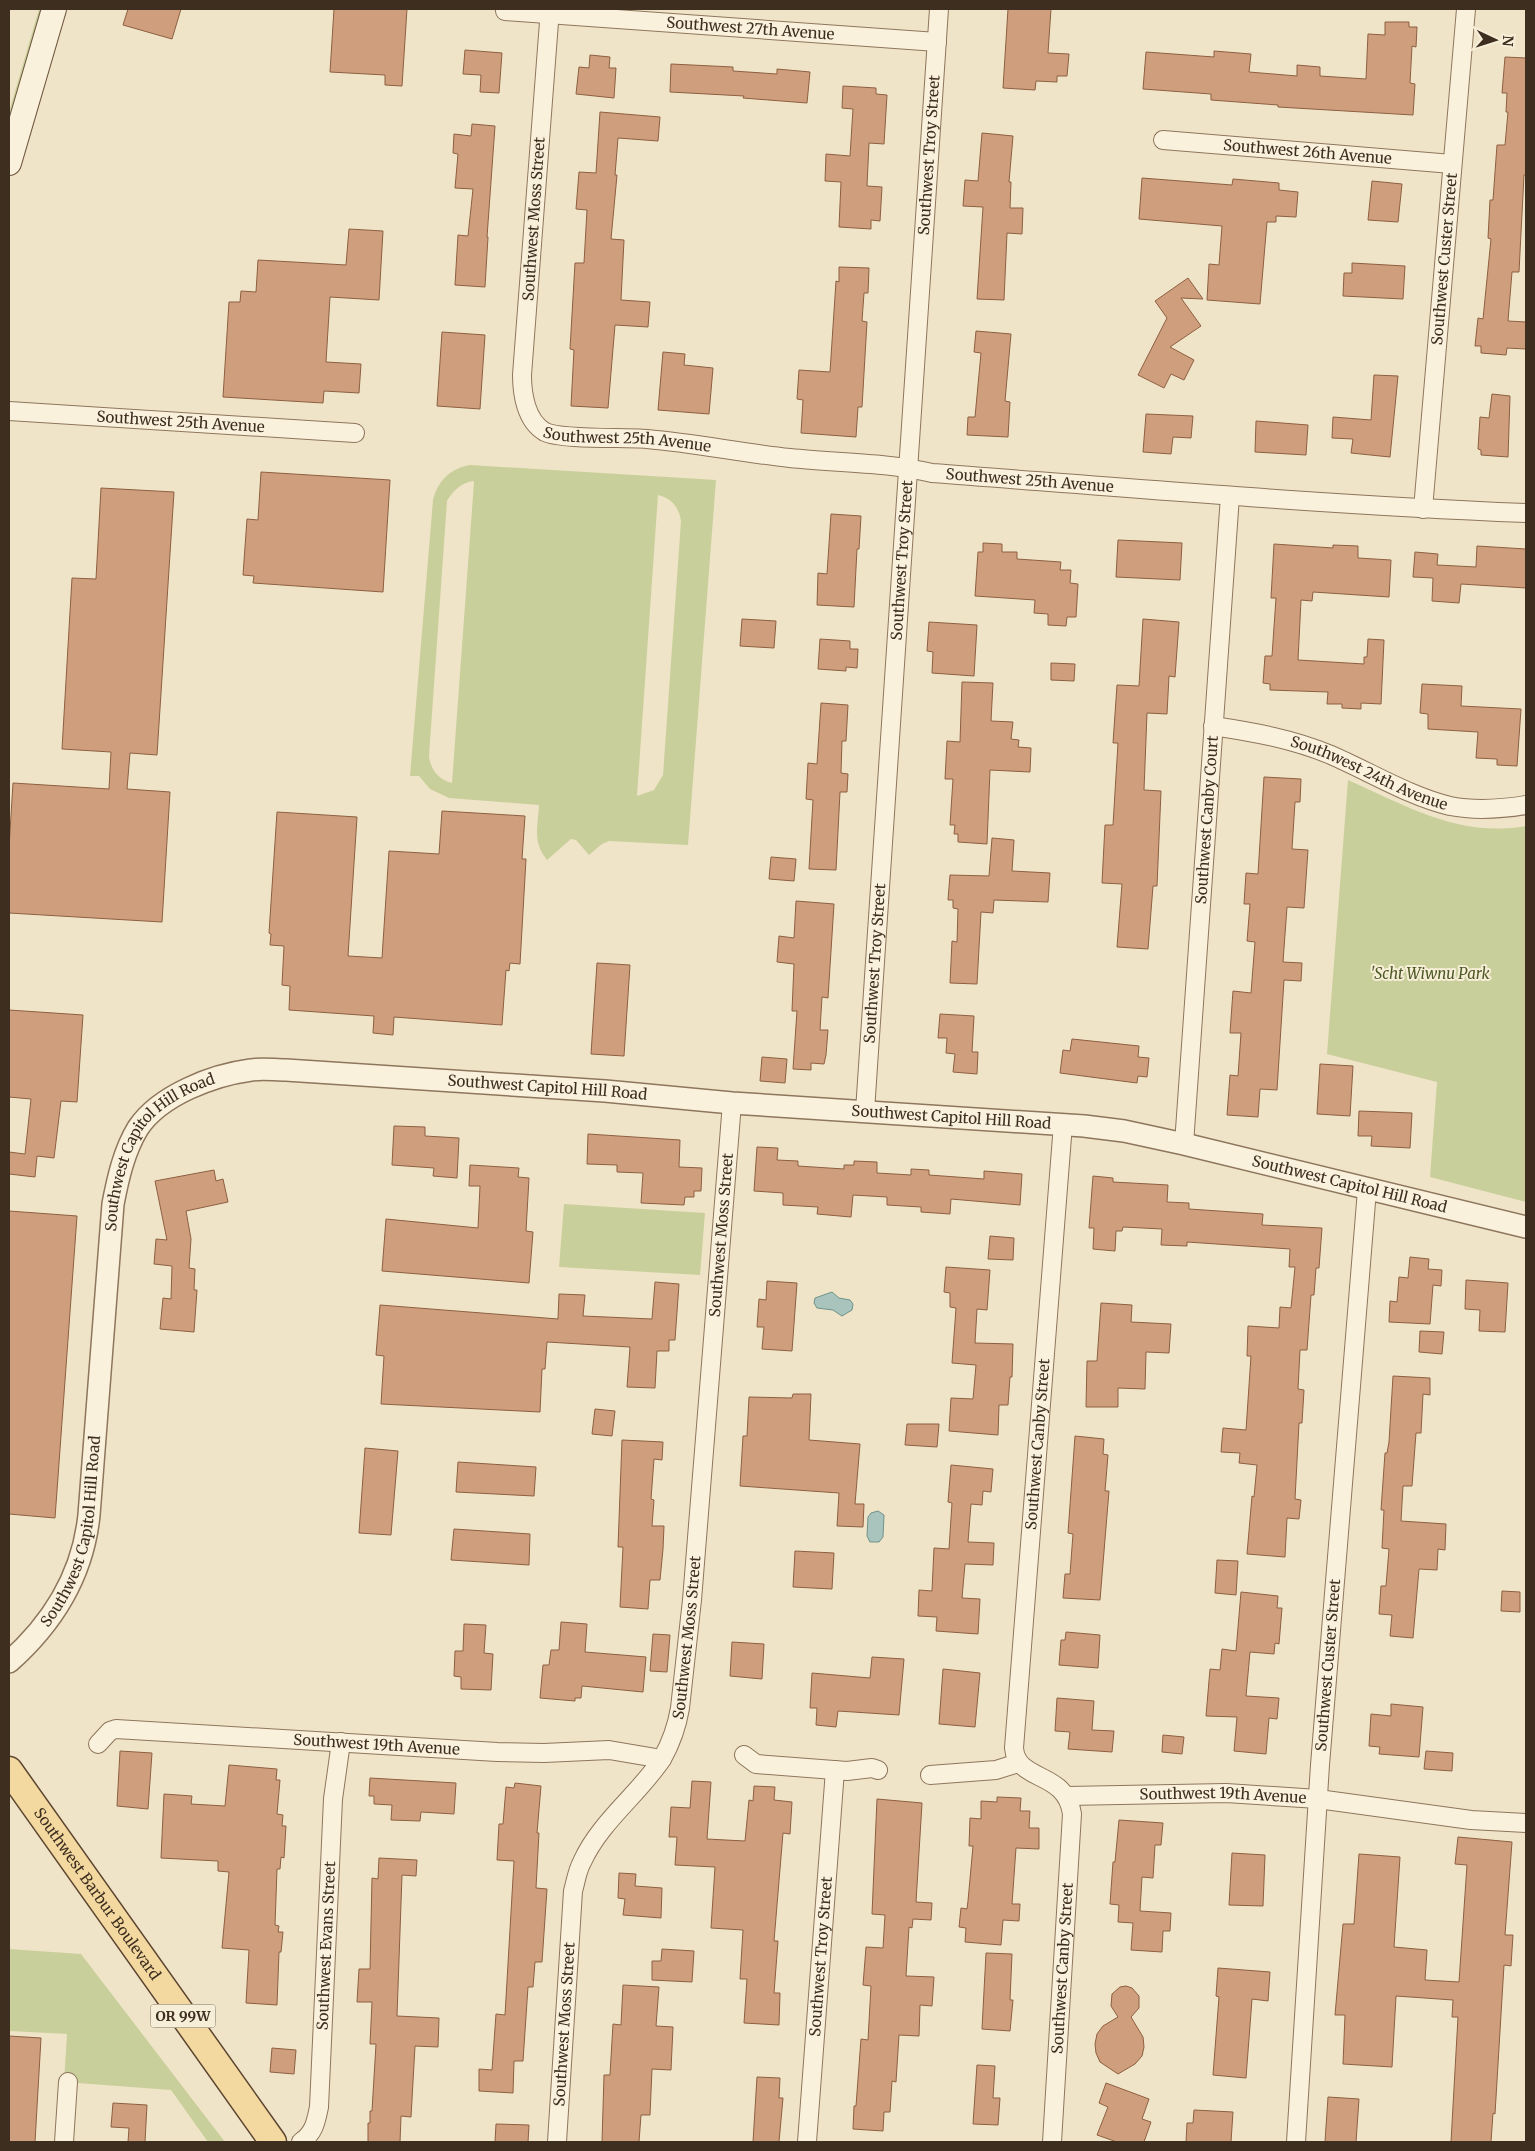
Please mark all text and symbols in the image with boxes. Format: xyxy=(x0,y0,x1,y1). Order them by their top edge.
street label: Southwest 27th Avenue xyxy=(666,13,835,44)
north arrow xyxy=(1470,15,1520,65)
text: N xyxy=(1499,35,1517,47)
street label: Southwest Troy Street xyxy=(914,74,944,236)
street label: Southwest 26th Avenue xyxy=(1222,135,1393,168)
street label: Southwest Moss Street xyxy=(518,136,549,302)
street label: Southwest Custer Street xyxy=(1427,172,1461,346)
street label: Southwest 25th Avenue xyxy=(96,407,265,436)
street label: Southwest 25th Avenue xyxy=(541,422,713,456)
street label: Southwest 25th Avenue xyxy=(945,464,1115,496)
street label: Southwest Troy Street xyxy=(887,479,916,641)
street label: Southwest 24th Avenue xyxy=(1288,732,1450,814)
street label: Southwest Canby Court xyxy=(1191,735,1222,905)
street label: Southwest Troy Street xyxy=(860,882,889,1044)
park label: 'Scht Wiwnu Park xyxy=(1370,964,1491,983)
street label: Southwest Capitol Hill Road xyxy=(101,1069,217,1232)
street label: Southwest Capitol Hill Road xyxy=(447,1071,648,1104)
street label: Southwest Capitol Hill Road xyxy=(851,1101,1052,1133)
street label: Southwest Capitol Hill Road xyxy=(1250,1151,1449,1217)
street label: Southwest Moss Street xyxy=(705,1152,737,1318)
street label: Southwest Canby Street xyxy=(1021,1358,1054,1530)
street label: Southwest Capitol Hill Road xyxy=(36,1435,104,1630)
street label: Southwest Moss Street xyxy=(668,1555,705,1721)
street label: Southwest Custer Street xyxy=(1311,1578,1344,1752)
street label: Southwest 19th Avenue xyxy=(293,1730,461,1759)
street label: Southwest 19th Avenue xyxy=(1139,1783,1307,1807)
street label: Southwest Barbur Boulevard xyxy=(30,1804,165,1983)
street label: Southwest Evans Street xyxy=(312,1861,339,2031)
street label: Southwest Troy Street xyxy=(805,1876,836,2037)
street label: Southwest Canby Street xyxy=(1047,1882,1077,2055)
street label: Southwest Moss Street xyxy=(549,1941,579,2107)
road number: OR 99W xyxy=(150,2004,216,2028)

